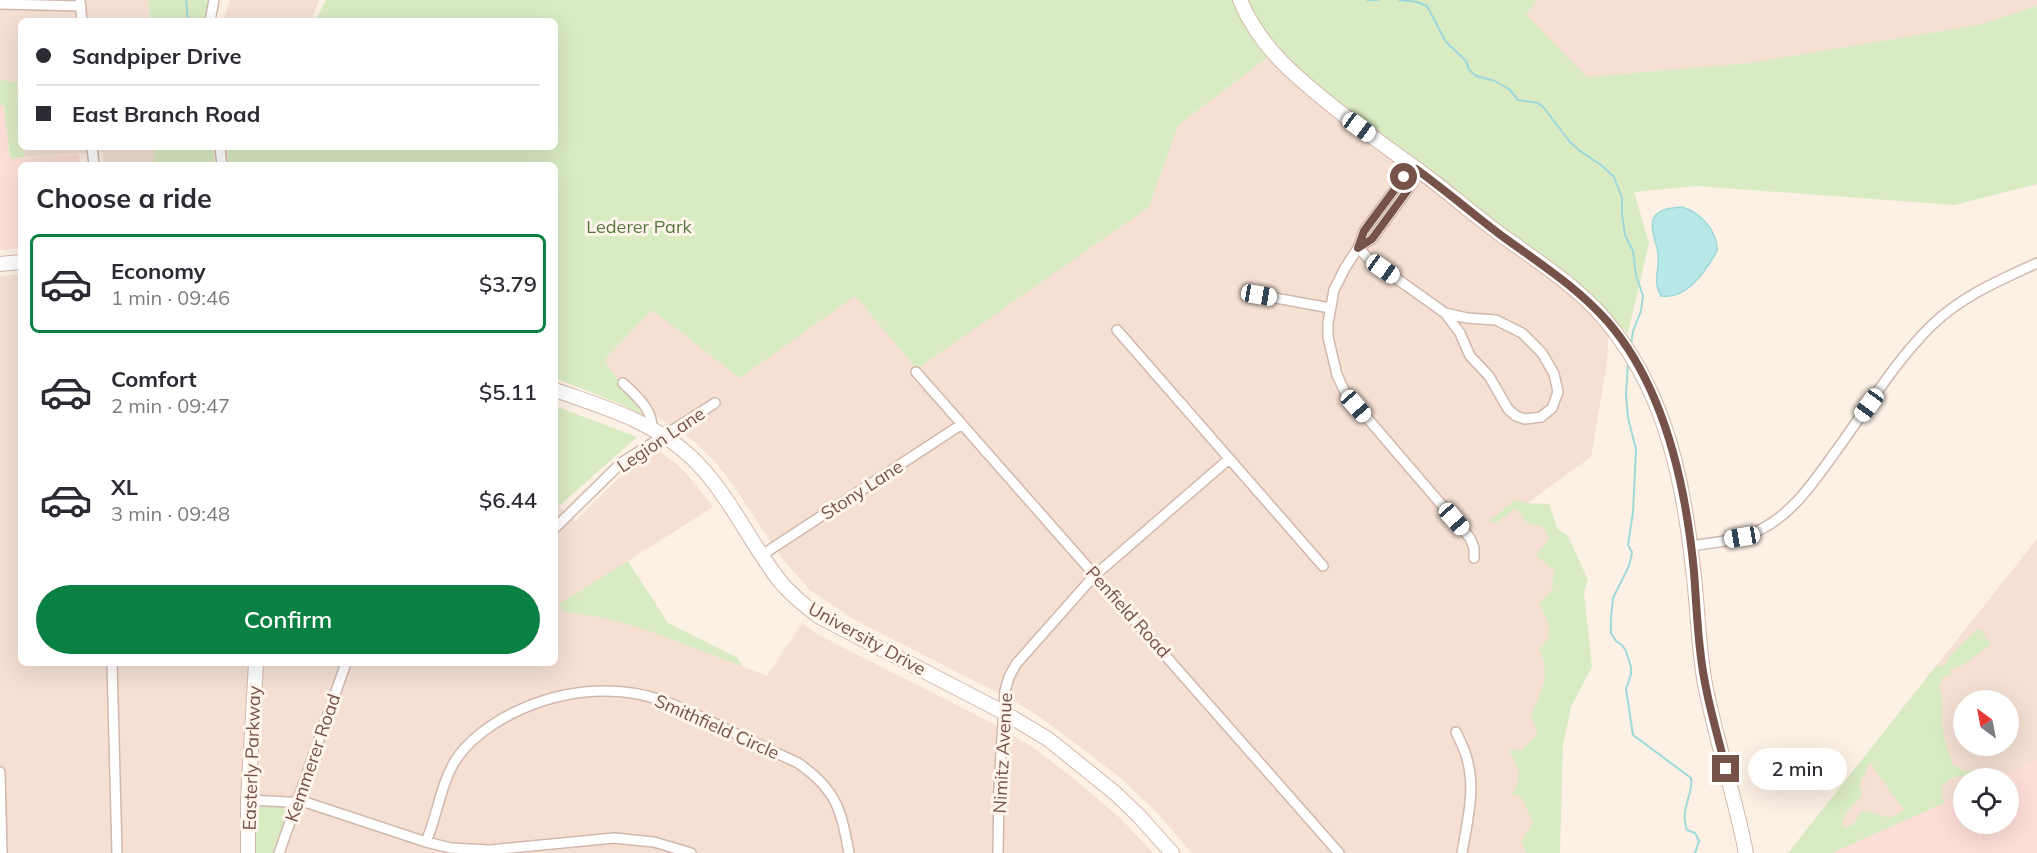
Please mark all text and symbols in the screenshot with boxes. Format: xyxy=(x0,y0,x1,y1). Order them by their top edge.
text: Sandpiper Drive xyxy=(72,42,241,70)
text: East Branch Road xyxy=(72,100,260,128)
car xyxy=(1339,109,1379,145)
route start xyxy=(1390,163,1417,190)
text: Choose a ride xyxy=(36,181,212,215)
park label: Lederer Park xyxy=(586,215,692,238)
car xyxy=(1363,251,1403,287)
icon: car xyxy=(39,257,93,311)
text: Economy xyxy=(111,257,206,285)
text: $3.79 xyxy=(479,270,537,298)
car xyxy=(1240,283,1278,307)
text: 1 min · 09:46 xyxy=(111,285,230,310)
icon: car xyxy=(39,365,93,419)
text: Comfort xyxy=(111,365,197,393)
text: $5.11 xyxy=(479,378,537,406)
car xyxy=(1851,385,1887,425)
car xyxy=(1337,387,1375,425)
text: 2 min · 09:47 xyxy=(111,393,230,418)
street label: Legion Lane xyxy=(612,402,709,477)
street label: Stony Lane xyxy=(816,455,907,525)
icon: car xyxy=(39,473,93,527)
text: XL xyxy=(111,473,138,501)
text: $6.44 xyxy=(479,486,537,514)
car xyxy=(1435,500,1473,538)
text: 3 min · 09:48 xyxy=(111,501,230,526)
car xyxy=(1723,525,1761,549)
street label: Penfield Road xyxy=(1081,561,1176,662)
button: Confirm xyxy=(36,585,540,654)
street label: University Drive xyxy=(804,597,930,680)
street label: Easterly Parkway xyxy=(237,685,266,831)
street label: Smithfield Circle xyxy=(651,689,783,764)
north arrow xyxy=(1953,690,2019,756)
map controls xyxy=(1953,690,2019,834)
street label: Kemmerer Road xyxy=(280,691,345,825)
street label: Nimitz Avenue xyxy=(988,692,1017,814)
callout: 2 min xyxy=(1747,748,1846,790)
route end xyxy=(1712,755,1739,782)
text: 2 min xyxy=(1772,756,1823,781)
button: locate xyxy=(1953,768,2019,834)

